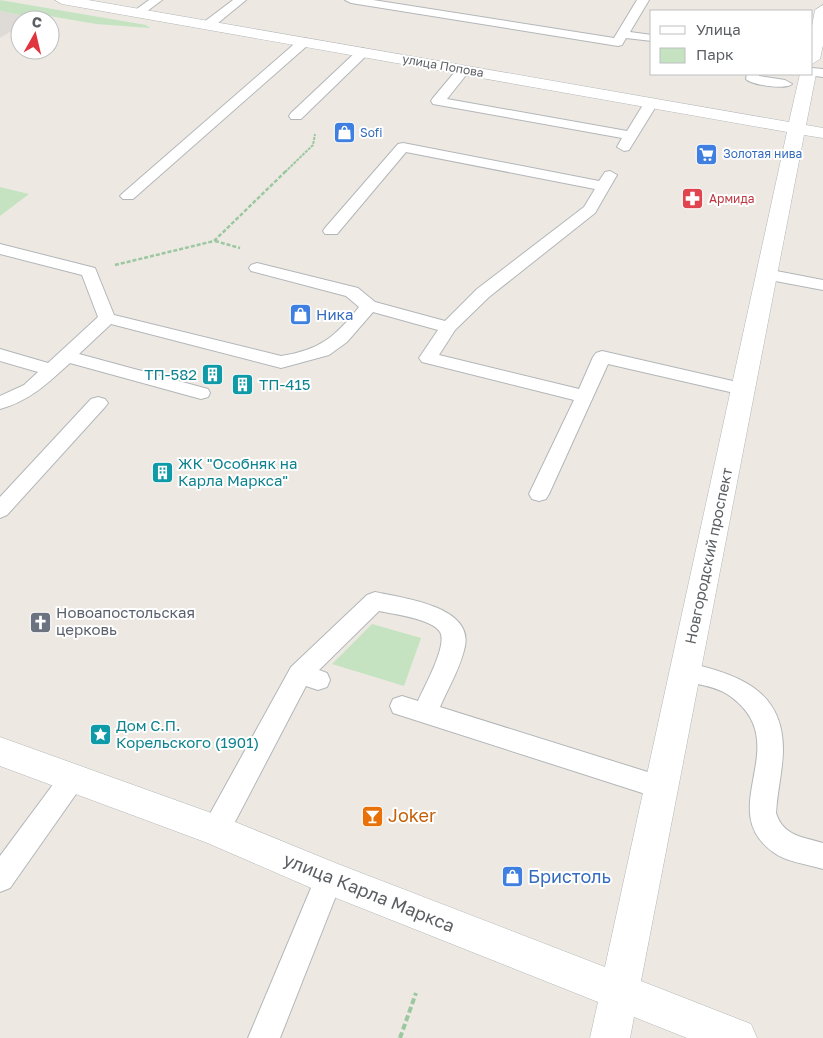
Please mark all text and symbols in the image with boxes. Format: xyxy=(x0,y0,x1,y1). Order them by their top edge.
north arrow xyxy=(10,10,60,60)
legend xyxy=(650,10,813,75)
text: С xyxy=(31,13,43,31)
text: Улица xyxy=(696,20,741,38)
text: Парк xyxy=(696,45,734,63)
street label: улица Попова xyxy=(401,51,485,80)
shop icon: Sofi xyxy=(332,121,356,145)
place label: Sofi xyxy=(360,125,382,140)
supermarket icon: Золотая нива xyxy=(695,142,719,166)
place label: Золотая нива xyxy=(723,146,802,161)
pharmacy icon: Армида xyxy=(681,187,705,211)
place label: Армида xyxy=(709,191,755,206)
shop icon: Ника xyxy=(288,303,312,327)
place label: Ника xyxy=(316,305,354,323)
building icon: ТП-582 xyxy=(201,363,225,387)
place label: ТП-582 xyxy=(144,365,197,383)
building icon: ТП-415 xyxy=(231,373,255,397)
place label: ТП-415 xyxy=(259,375,310,393)
place label: ЖК "Особняк на Карла Маркса" xyxy=(178,454,297,489)
building icon: ЖК "Особняк на Карла Маркса" xyxy=(150,461,174,485)
street label: Новгородский проспект xyxy=(681,465,736,646)
place label: Новоапостольская церковь xyxy=(56,603,195,638)
church icon: Новоапостольская церковь xyxy=(28,610,52,634)
place label: Дом С.П. Корельского (1901) xyxy=(116,716,259,751)
place icon: Дом С.П. Корельского (1901) xyxy=(88,723,112,747)
bar icon: Joker xyxy=(360,804,384,828)
place label: Joker xyxy=(388,804,436,826)
street label: улица Карла Маркса xyxy=(281,848,458,936)
shop icon: Бристоль xyxy=(500,865,524,889)
place label: Бристоль xyxy=(528,865,611,887)

